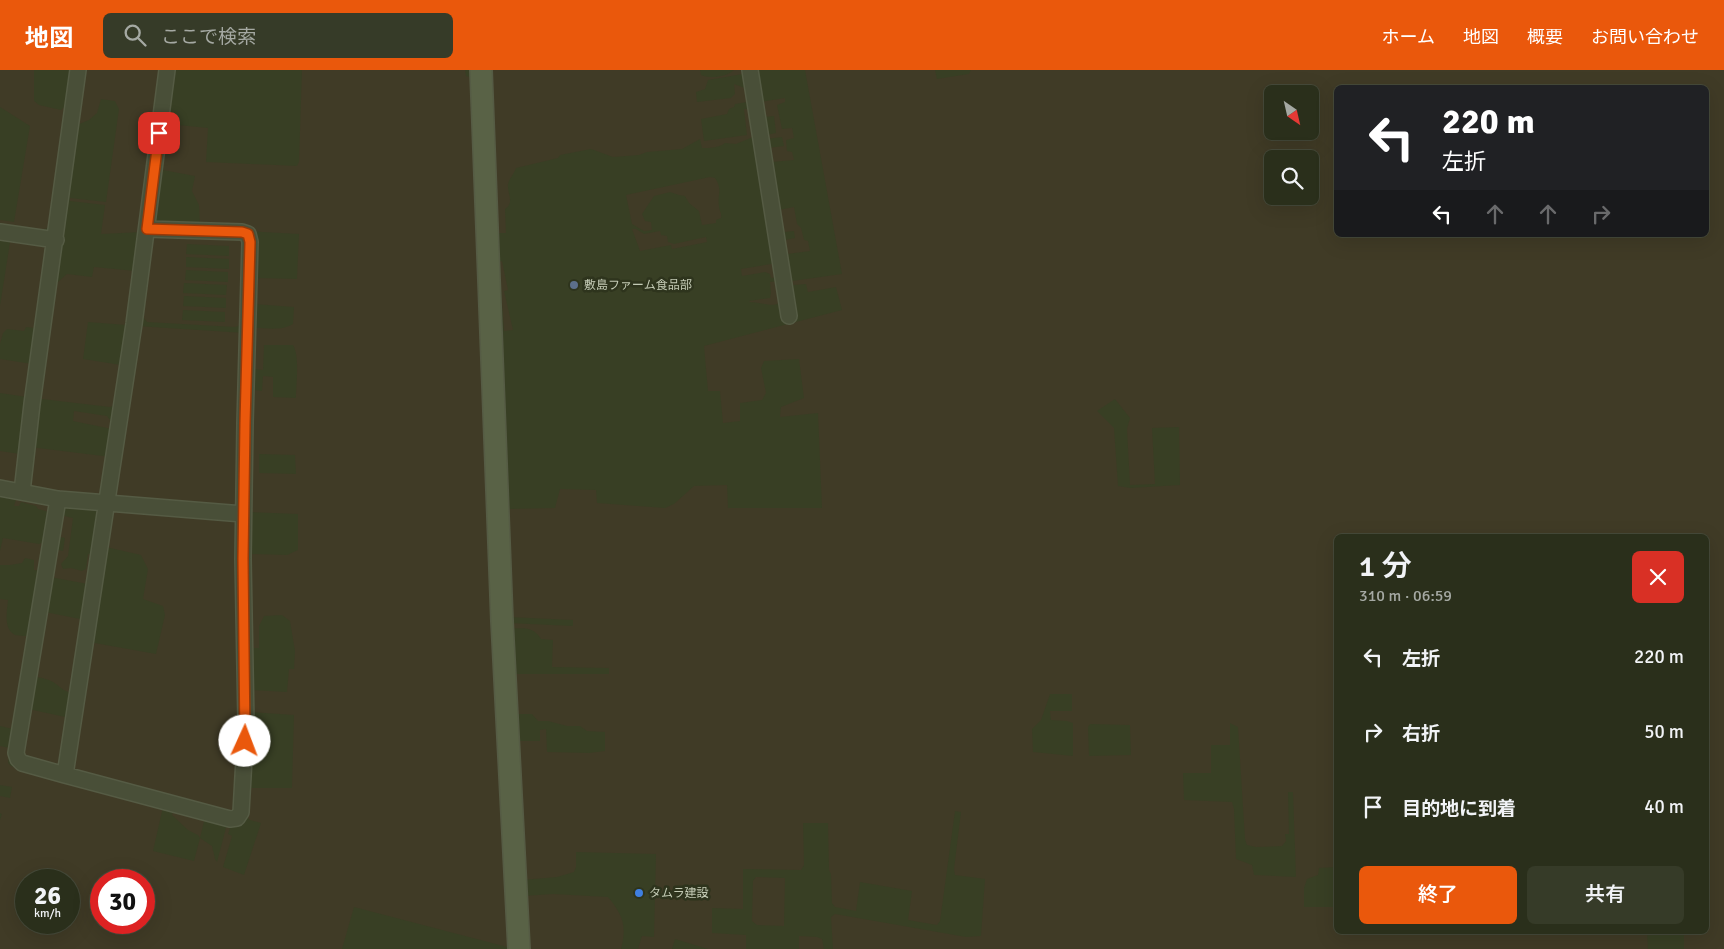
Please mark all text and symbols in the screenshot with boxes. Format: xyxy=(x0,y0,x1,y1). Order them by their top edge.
search box xyxy=(103,13,453,58)
icon: search xyxy=(121,21,149,49)
text: 地図 xyxy=(25,23,73,53)
text: ここで検索 xyxy=(161,25,256,49)
text: ホーム xyxy=(1382,26,1435,48)
text: 地図 xyxy=(1463,26,1499,48)
text: 概要 xyxy=(1527,26,1563,48)
text: お問い合わせ xyxy=(1591,26,1699,48)
north arrow xyxy=(1264,85,1319,140)
map controls xyxy=(1264,85,1319,205)
text: 220 m xyxy=(1442,100,1535,143)
icon: left xyxy=(1359,105,1424,170)
pin xyxy=(138,112,180,154)
icon: arrive xyxy=(145,119,173,147)
text: 左折 xyxy=(1442,148,1486,175)
button: search xyxy=(1264,150,1319,205)
icon: left xyxy=(1428,200,1456,228)
icon: ahead xyxy=(1481,200,1509,228)
icon: ahead xyxy=(1534,200,1562,228)
icon: right xyxy=(1587,200,1615,228)
place label: 敷島ファーム食品部 xyxy=(584,278,692,293)
marker: 敷島ファーム食品部 xyxy=(568,279,580,291)
text: 1 分 xyxy=(1359,548,1412,585)
button: close xyxy=(1632,551,1684,603)
text: 310 m · 06:59 xyxy=(1359,586,1452,606)
icon: left xyxy=(1359,643,1387,671)
text: 220 m xyxy=(1634,645,1684,669)
text: 左折 xyxy=(1402,647,1440,671)
position arrow xyxy=(218,714,270,766)
icon: right xyxy=(1359,718,1387,746)
text: 50 m xyxy=(1644,720,1684,744)
text: 右折 xyxy=(1402,722,1440,746)
icon: arrive xyxy=(1359,793,1387,821)
text: 40 m xyxy=(1644,795,1684,819)
text: 目的地に到着 xyxy=(1402,797,1516,821)
button: 終了 xyxy=(1359,866,1517,924)
button: 共有 xyxy=(1527,866,1684,924)
speed limit sign: 30 xyxy=(90,869,155,934)
text: 26 xyxy=(34,880,61,911)
place label: タムラ建設 xyxy=(649,886,708,901)
marker: タムラ建設 xyxy=(633,887,645,899)
text: km/h xyxy=(34,906,61,921)

